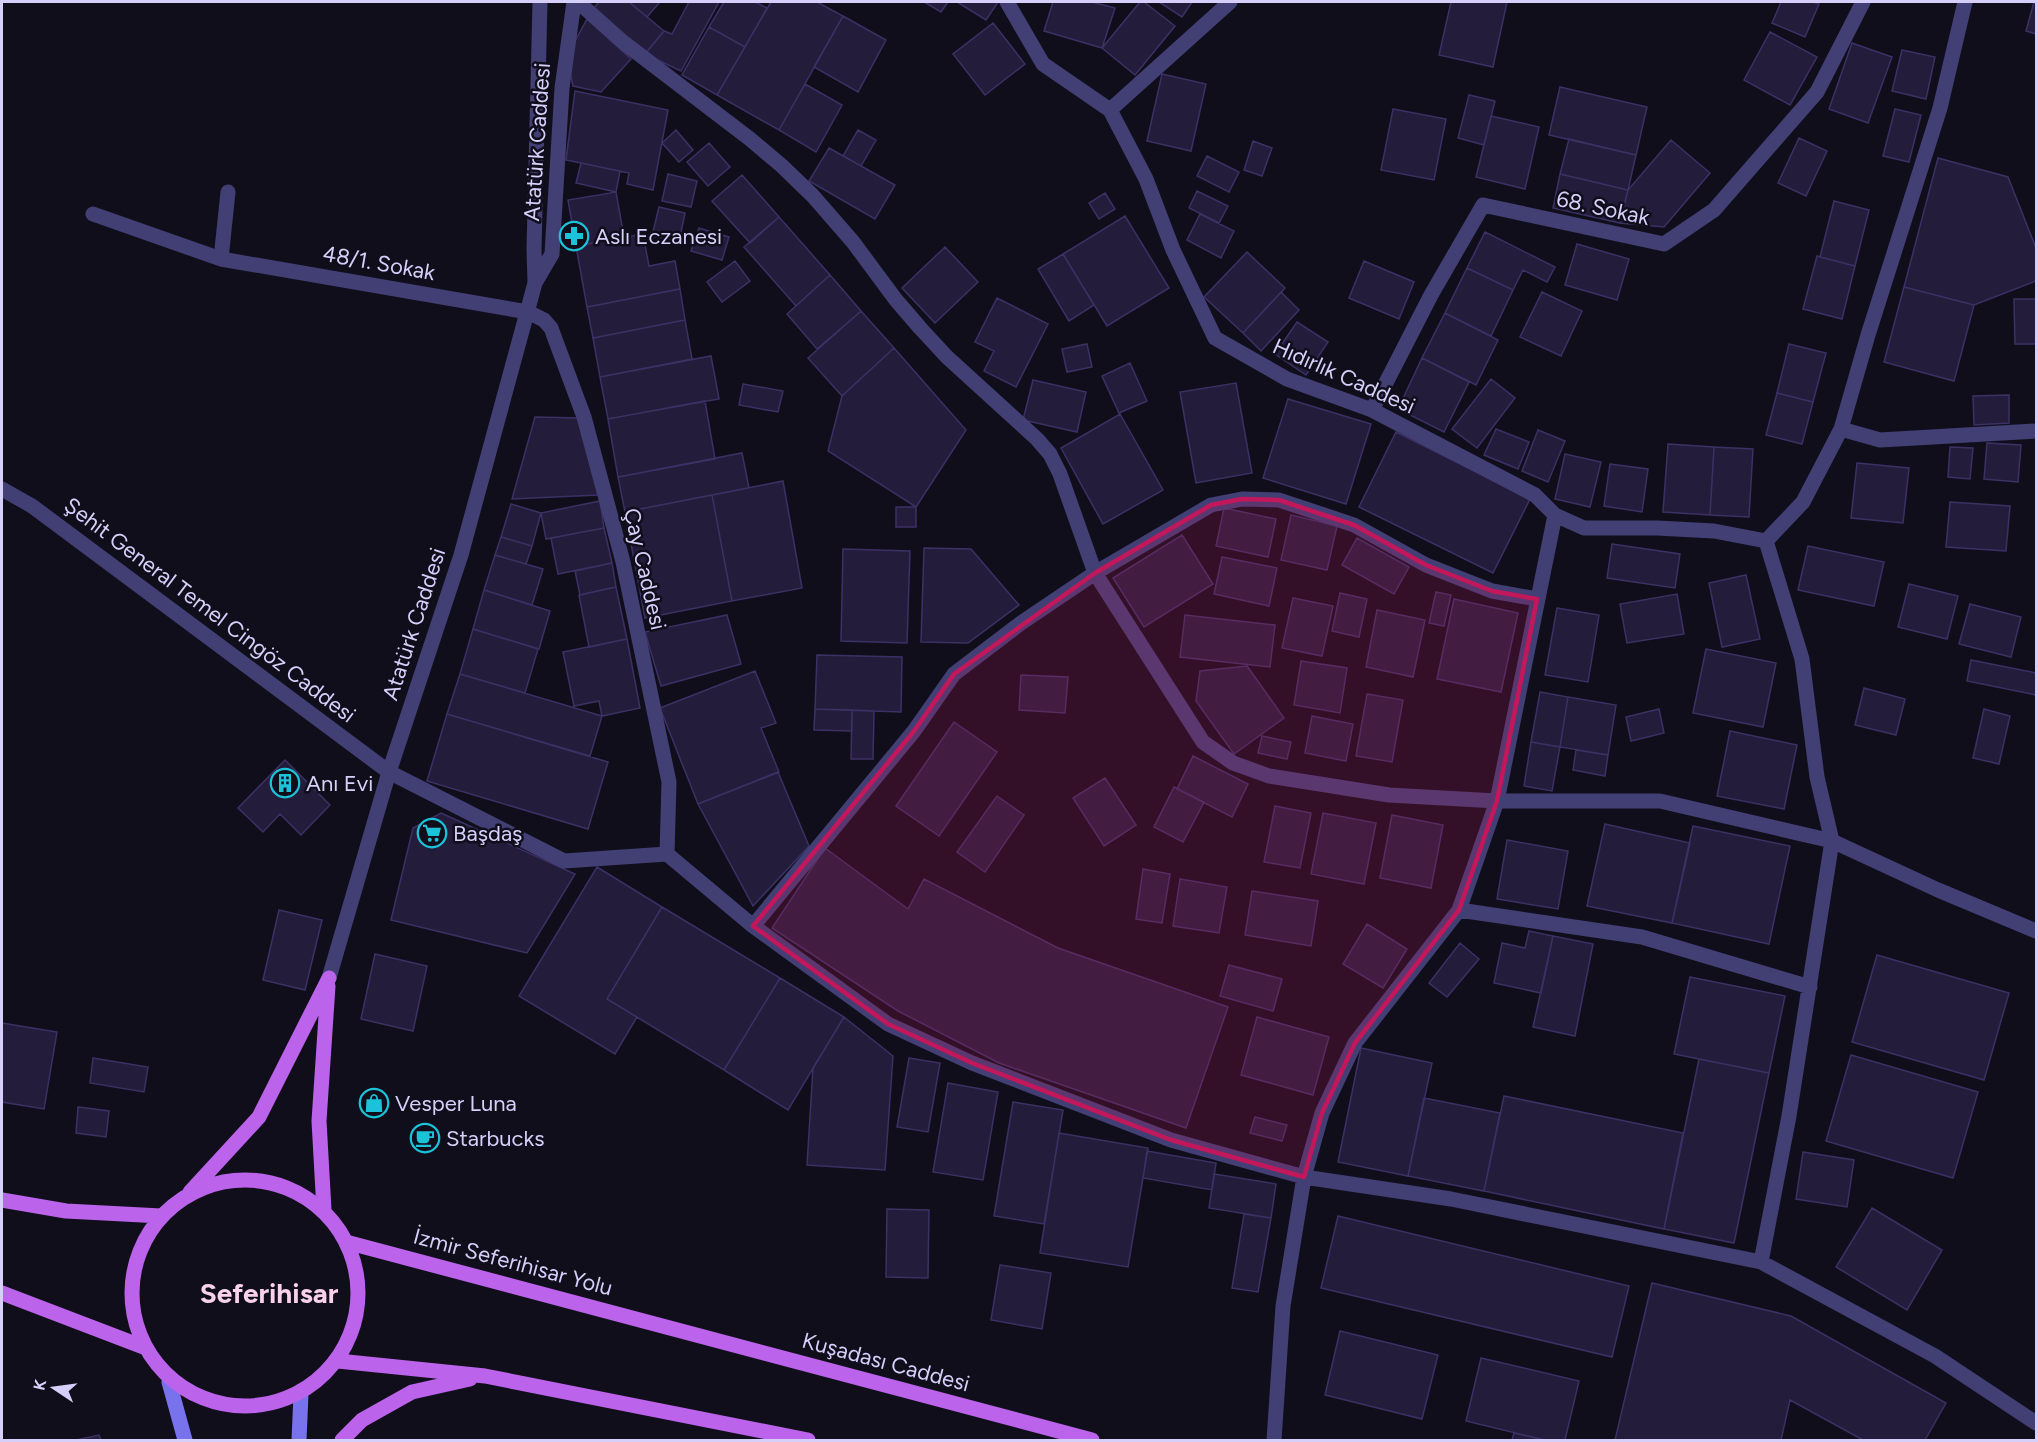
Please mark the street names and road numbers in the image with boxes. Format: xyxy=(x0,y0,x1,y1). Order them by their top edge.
street label: Atatürk Caddesi xyxy=(518,62,556,222)
street label: 68. Sokak xyxy=(1554,185,1652,231)
street label: 48/1. Sokak xyxy=(321,240,438,286)
street label: Hıdırlık Caddesi xyxy=(1268,332,1420,420)
street label: Şehit General Temel Cingöz Caddesi xyxy=(59,492,361,728)
street label: Çay Caddesi xyxy=(618,505,672,633)
street label: Atatürk Caddesi xyxy=(377,544,451,704)
street label: İzmir Seferihisar Yolu xyxy=(410,1222,616,1302)
street label: Kuşadası Caddesi xyxy=(799,1327,973,1397)

